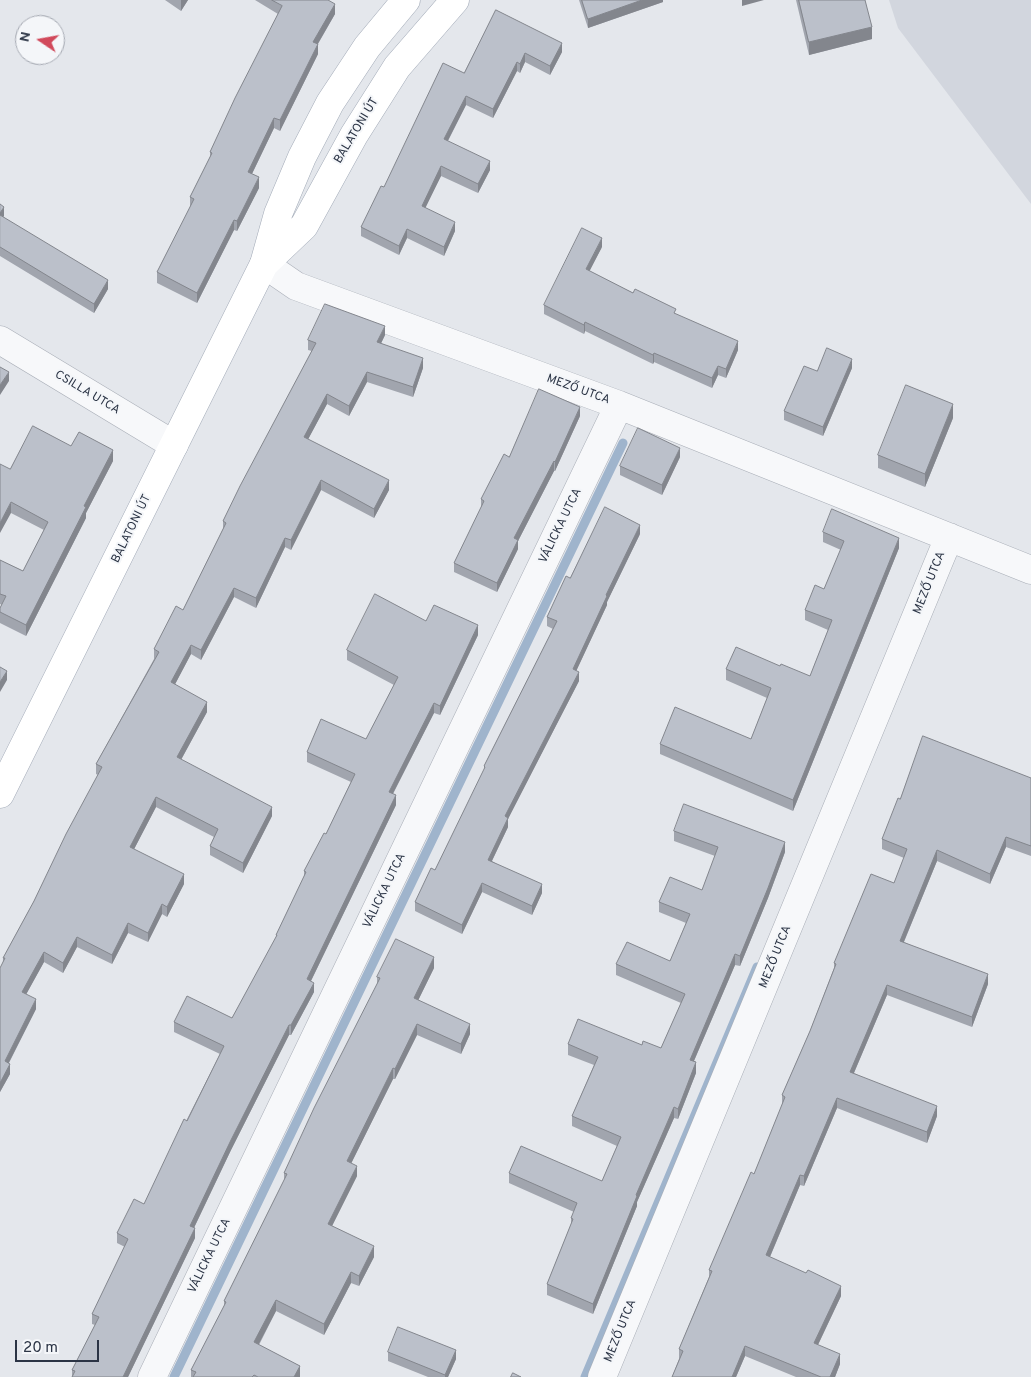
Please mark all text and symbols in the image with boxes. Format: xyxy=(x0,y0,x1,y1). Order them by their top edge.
north arrow xyxy=(15,15,65,65)
text: N xyxy=(16,30,35,44)
street label: BALATONI ÚT xyxy=(332,95,382,167)
street label: CSILLA UTCA xyxy=(52,368,122,418)
street label: MEZŐ UTCA xyxy=(544,372,612,408)
street label: VÁLICKA UTCA xyxy=(537,486,585,566)
street label: BALATONI ÚT xyxy=(109,492,155,566)
street label: MEZŐ UTCA xyxy=(911,550,949,616)
street label: VÁLICKA UTCA xyxy=(361,851,409,931)
street label: MEZŐ UTCA xyxy=(757,924,795,990)
street label: VÁLICKA UTCA xyxy=(186,1216,234,1296)
street label: MEZŐ UTCA xyxy=(602,1298,640,1364)
scale bar xyxy=(18,1330,101,1362)
text: 20 m xyxy=(23,1339,58,1358)

